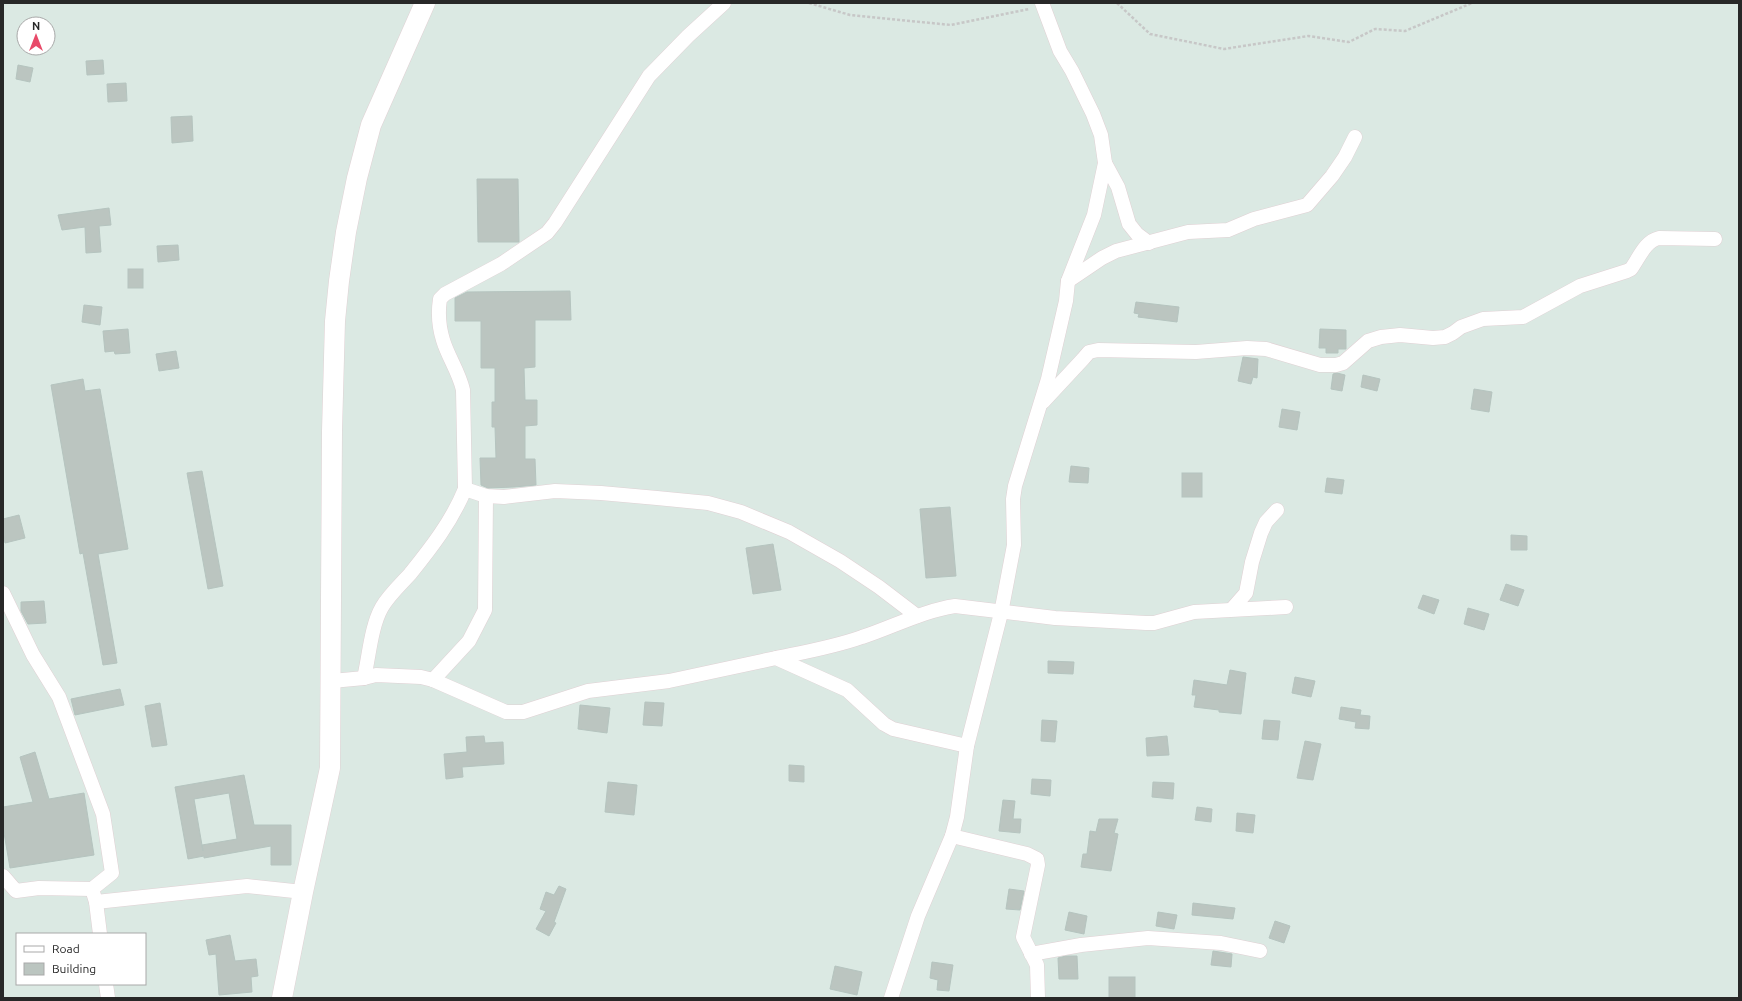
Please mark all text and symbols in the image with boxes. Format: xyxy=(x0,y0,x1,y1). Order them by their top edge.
north arrow xyxy=(16,16,56,56)
text: N xyxy=(32,20,40,32)
legend xyxy=(16,933,146,985)
text: Road xyxy=(52,942,80,955)
text: Building xyxy=(52,962,96,975)

